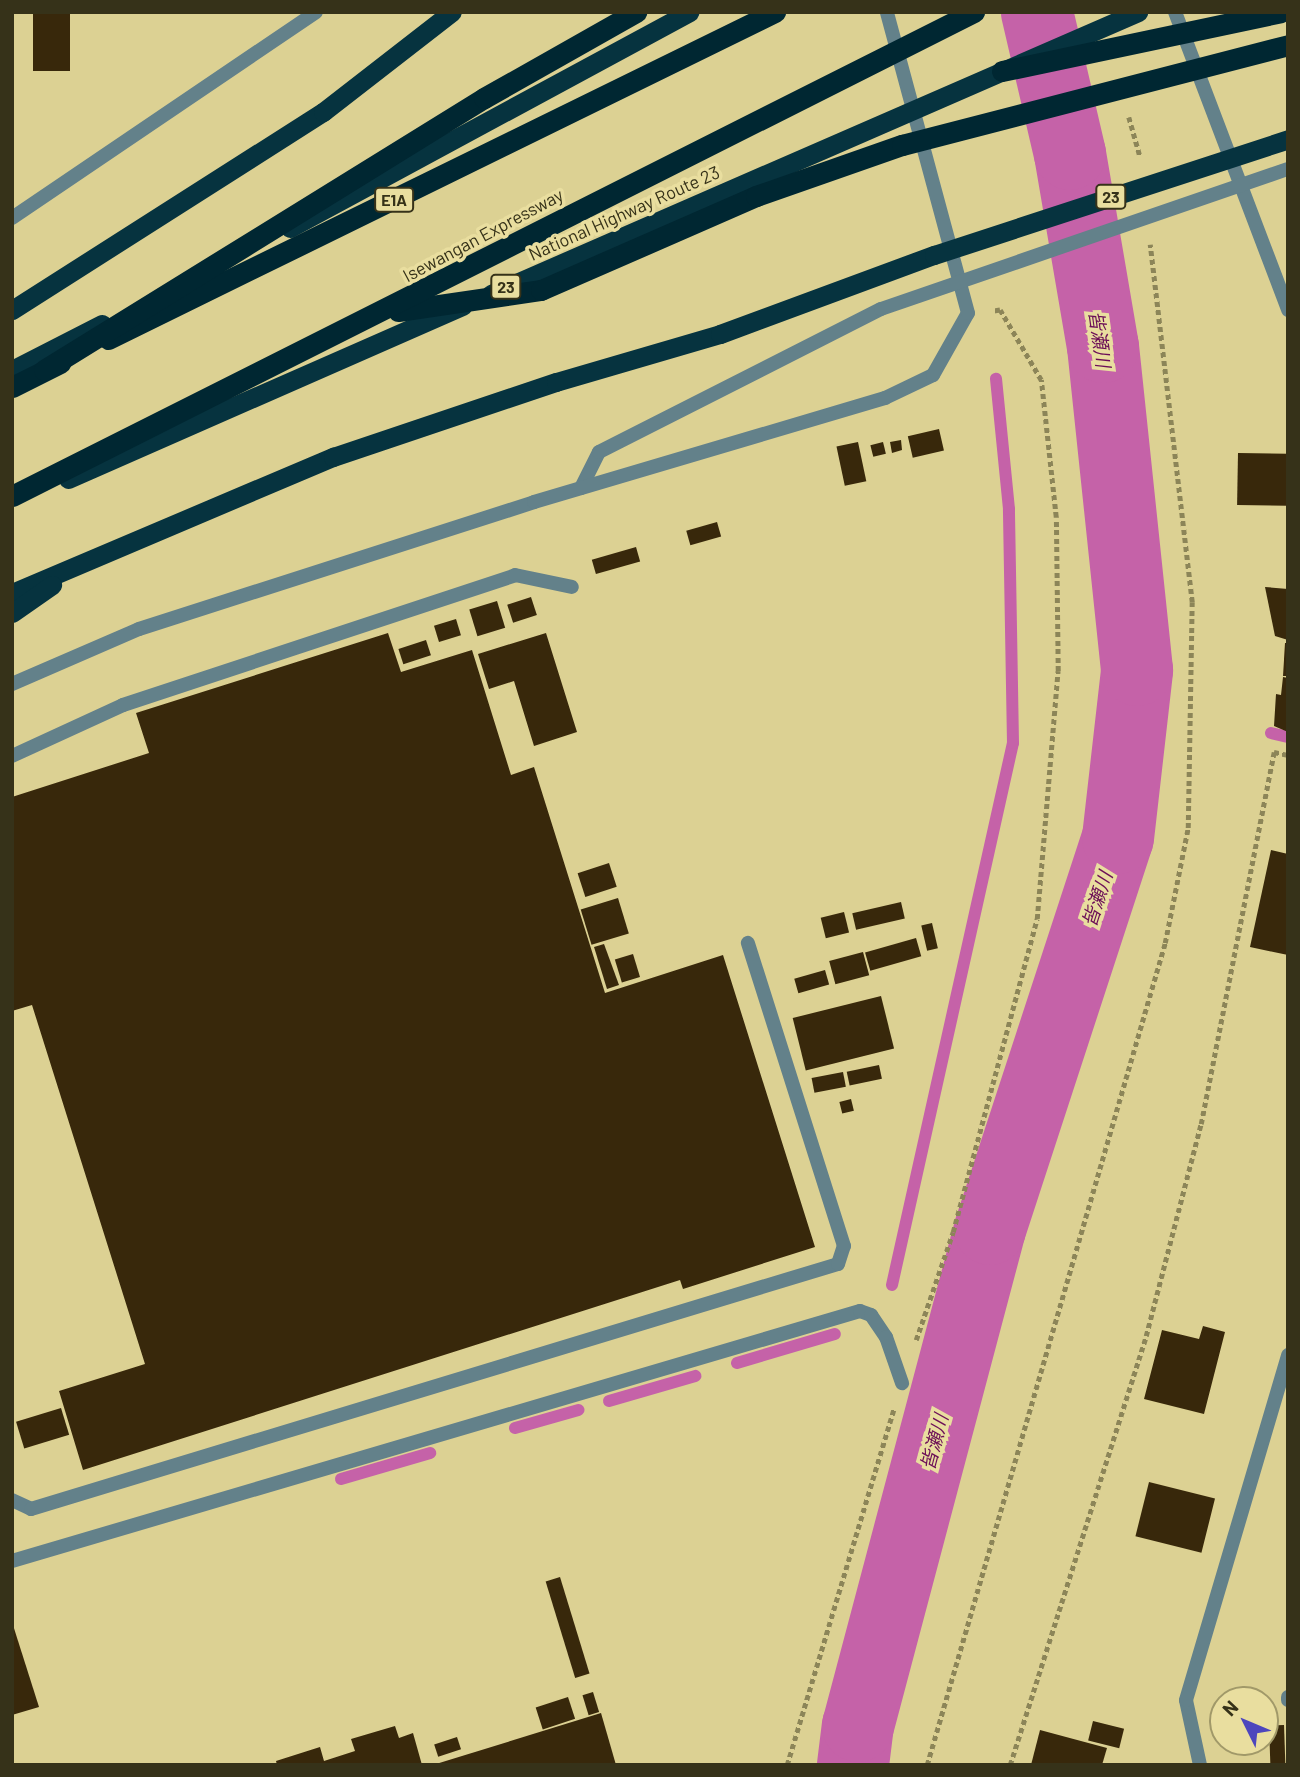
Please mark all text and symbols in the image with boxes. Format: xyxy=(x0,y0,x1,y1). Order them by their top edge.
street label: National Highway Route 23 xyxy=(525,161,723,265)
street label: Isewangan Expressway xyxy=(399,184,567,286)
road number: 23 xyxy=(1095,184,1127,210)
road number: E1A xyxy=(373,188,415,212)
road number: 23 xyxy=(490,274,522,300)
water label: 皆瀬川 xyxy=(1085,309,1115,369)
water label: 皆瀬川 xyxy=(1077,868,1117,930)
water label: 皆瀬川 xyxy=(916,1412,952,1472)
north arrow xyxy=(1209,1686,1279,1756)
text: N xyxy=(1217,1695,1242,1720)

